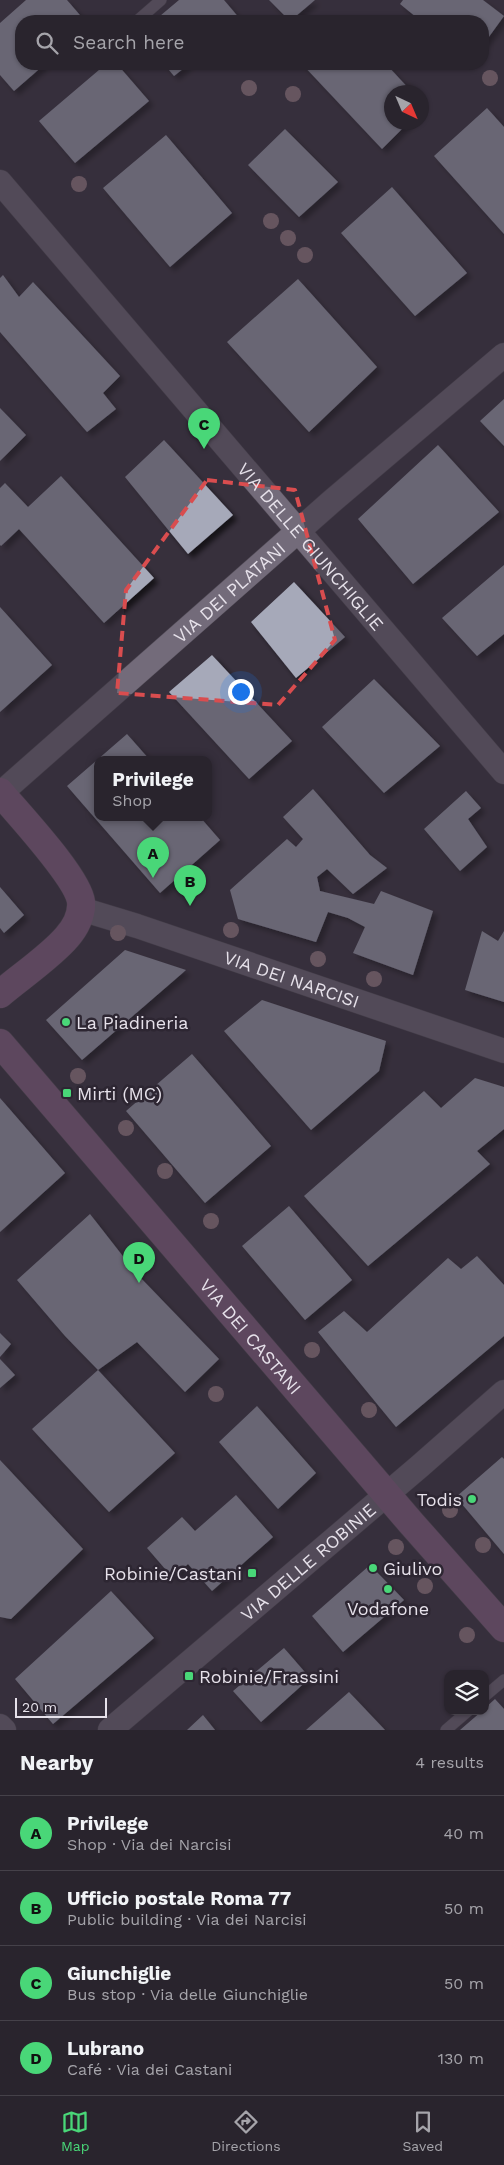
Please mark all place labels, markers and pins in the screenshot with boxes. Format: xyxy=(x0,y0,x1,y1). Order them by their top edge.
pin: C xyxy=(188,408,220,449)
pin: A xyxy=(137,837,169,878)
pin: B xyxy=(174,865,206,906)
place label: La Piadineria xyxy=(76,1012,189,1033)
marker: La Piadineria xyxy=(60,1016,72,1028)
place label: Mirti (MC) xyxy=(77,1083,162,1104)
marker: Mirti (MC) xyxy=(61,1087,73,1099)
pin: D xyxy=(123,1242,155,1283)
place label: Todis xyxy=(417,1489,462,1510)
marker: Todis xyxy=(466,1493,478,1505)
place label: Giulivo xyxy=(383,1558,442,1579)
marker: Giulivo xyxy=(367,1562,379,1574)
place label: Robinie/Castani xyxy=(104,1563,242,1584)
marker: Robinie/Castani xyxy=(246,1567,258,1579)
marker: Vodafone xyxy=(382,1583,394,1595)
place label: Vodafone xyxy=(347,1598,429,1619)
place label: Robinie/Frassini xyxy=(199,1666,339,1687)
marker: Robinie/Frassini xyxy=(183,1670,195,1682)

